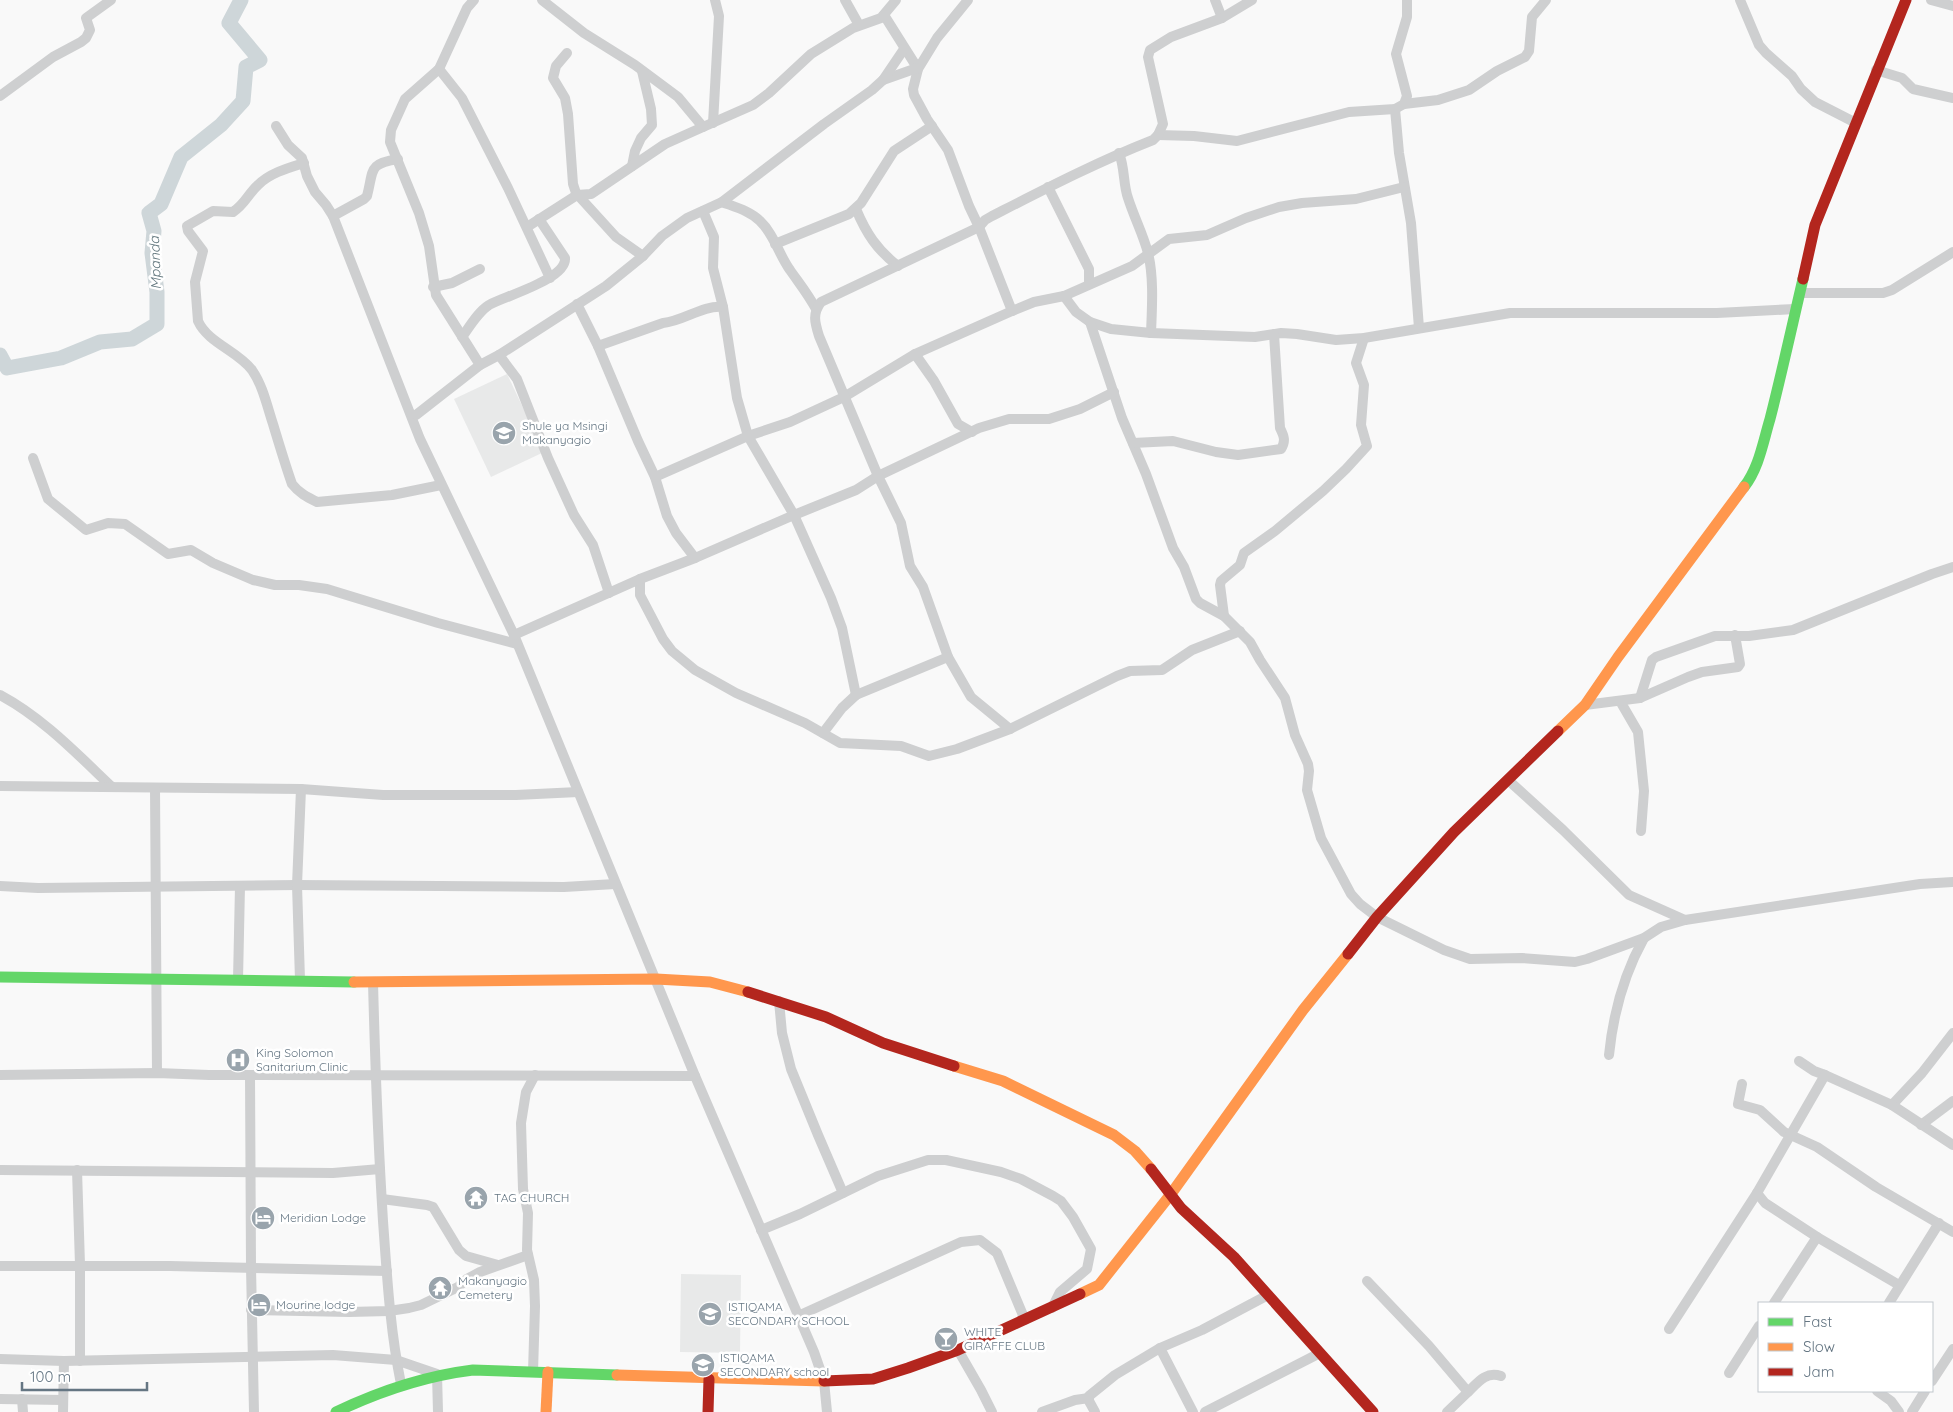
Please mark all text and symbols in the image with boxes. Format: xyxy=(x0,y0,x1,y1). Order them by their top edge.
water label: Mpanda xyxy=(145,234,165,290)
place label: Shule ya Msingi Makanyagio xyxy=(522,418,608,447)
school or university icon: Shule ya Msingi Makanyagio xyxy=(491,420,517,446)
place label: King Solomon Sanitarium Clinic xyxy=(256,1045,348,1074)
hospital icon: King Solomon Sanitarium Clinic xyxy=(225,1047,251,1073)
temple icon: TAG CHURCH xyxy=(463,1185,489,1211)
place label: TAG CHURCH xyxy=(494,1190,569,1205)
hotel icon: Meridian Lodge xyxy=(250,1205,276,1231)
place label: Meridian Lodge xyxy=(280,1210,366,1225)
place label: Makanyagio Cemetery xyxy=(458,1273,527,1302)
temple icon: Makanyagio Cemetery xyxy=(427,1275,453,1301)
hotel icon: Mourine lodge xyxy=(246,1292,272,1318)
place label: Mourine lodge xyxy=(276,1297,356,1312)
place label: ISTIQAMA SECONDARY SCHOOL xyxy=(728,1299,850,1328)
school or university icon: ISTIQAMA SECONDARY SCHOOL xyxy=(697,1301,723,1327)
legend xyxy=(1758,1302,1933,1392)
text: Fast xyxy=(1803,1312,1832,1331)
place label: WHITE GIRAFFE CLUB xyxy=(964,1324,1045,1353)
bar icon: WHITE GIRAFFE CLUB xyxy=(933,1326,959,1352)
text: Slow xyxy=(1803,1337,1835,1356)
place label: ISTIQAMA SECONDARY school xyxy=(720,1350,829,1379)
school or university icon: ISTIQAMA SECONDARY school xyxy=(690,1352,716,1378)
scale bar xyxy=(22,1360,148,1392)
text: Jam xyxy=(1803,1362,1834,1381)
text: 100 m xyxy=(30,1367,71,1386)

